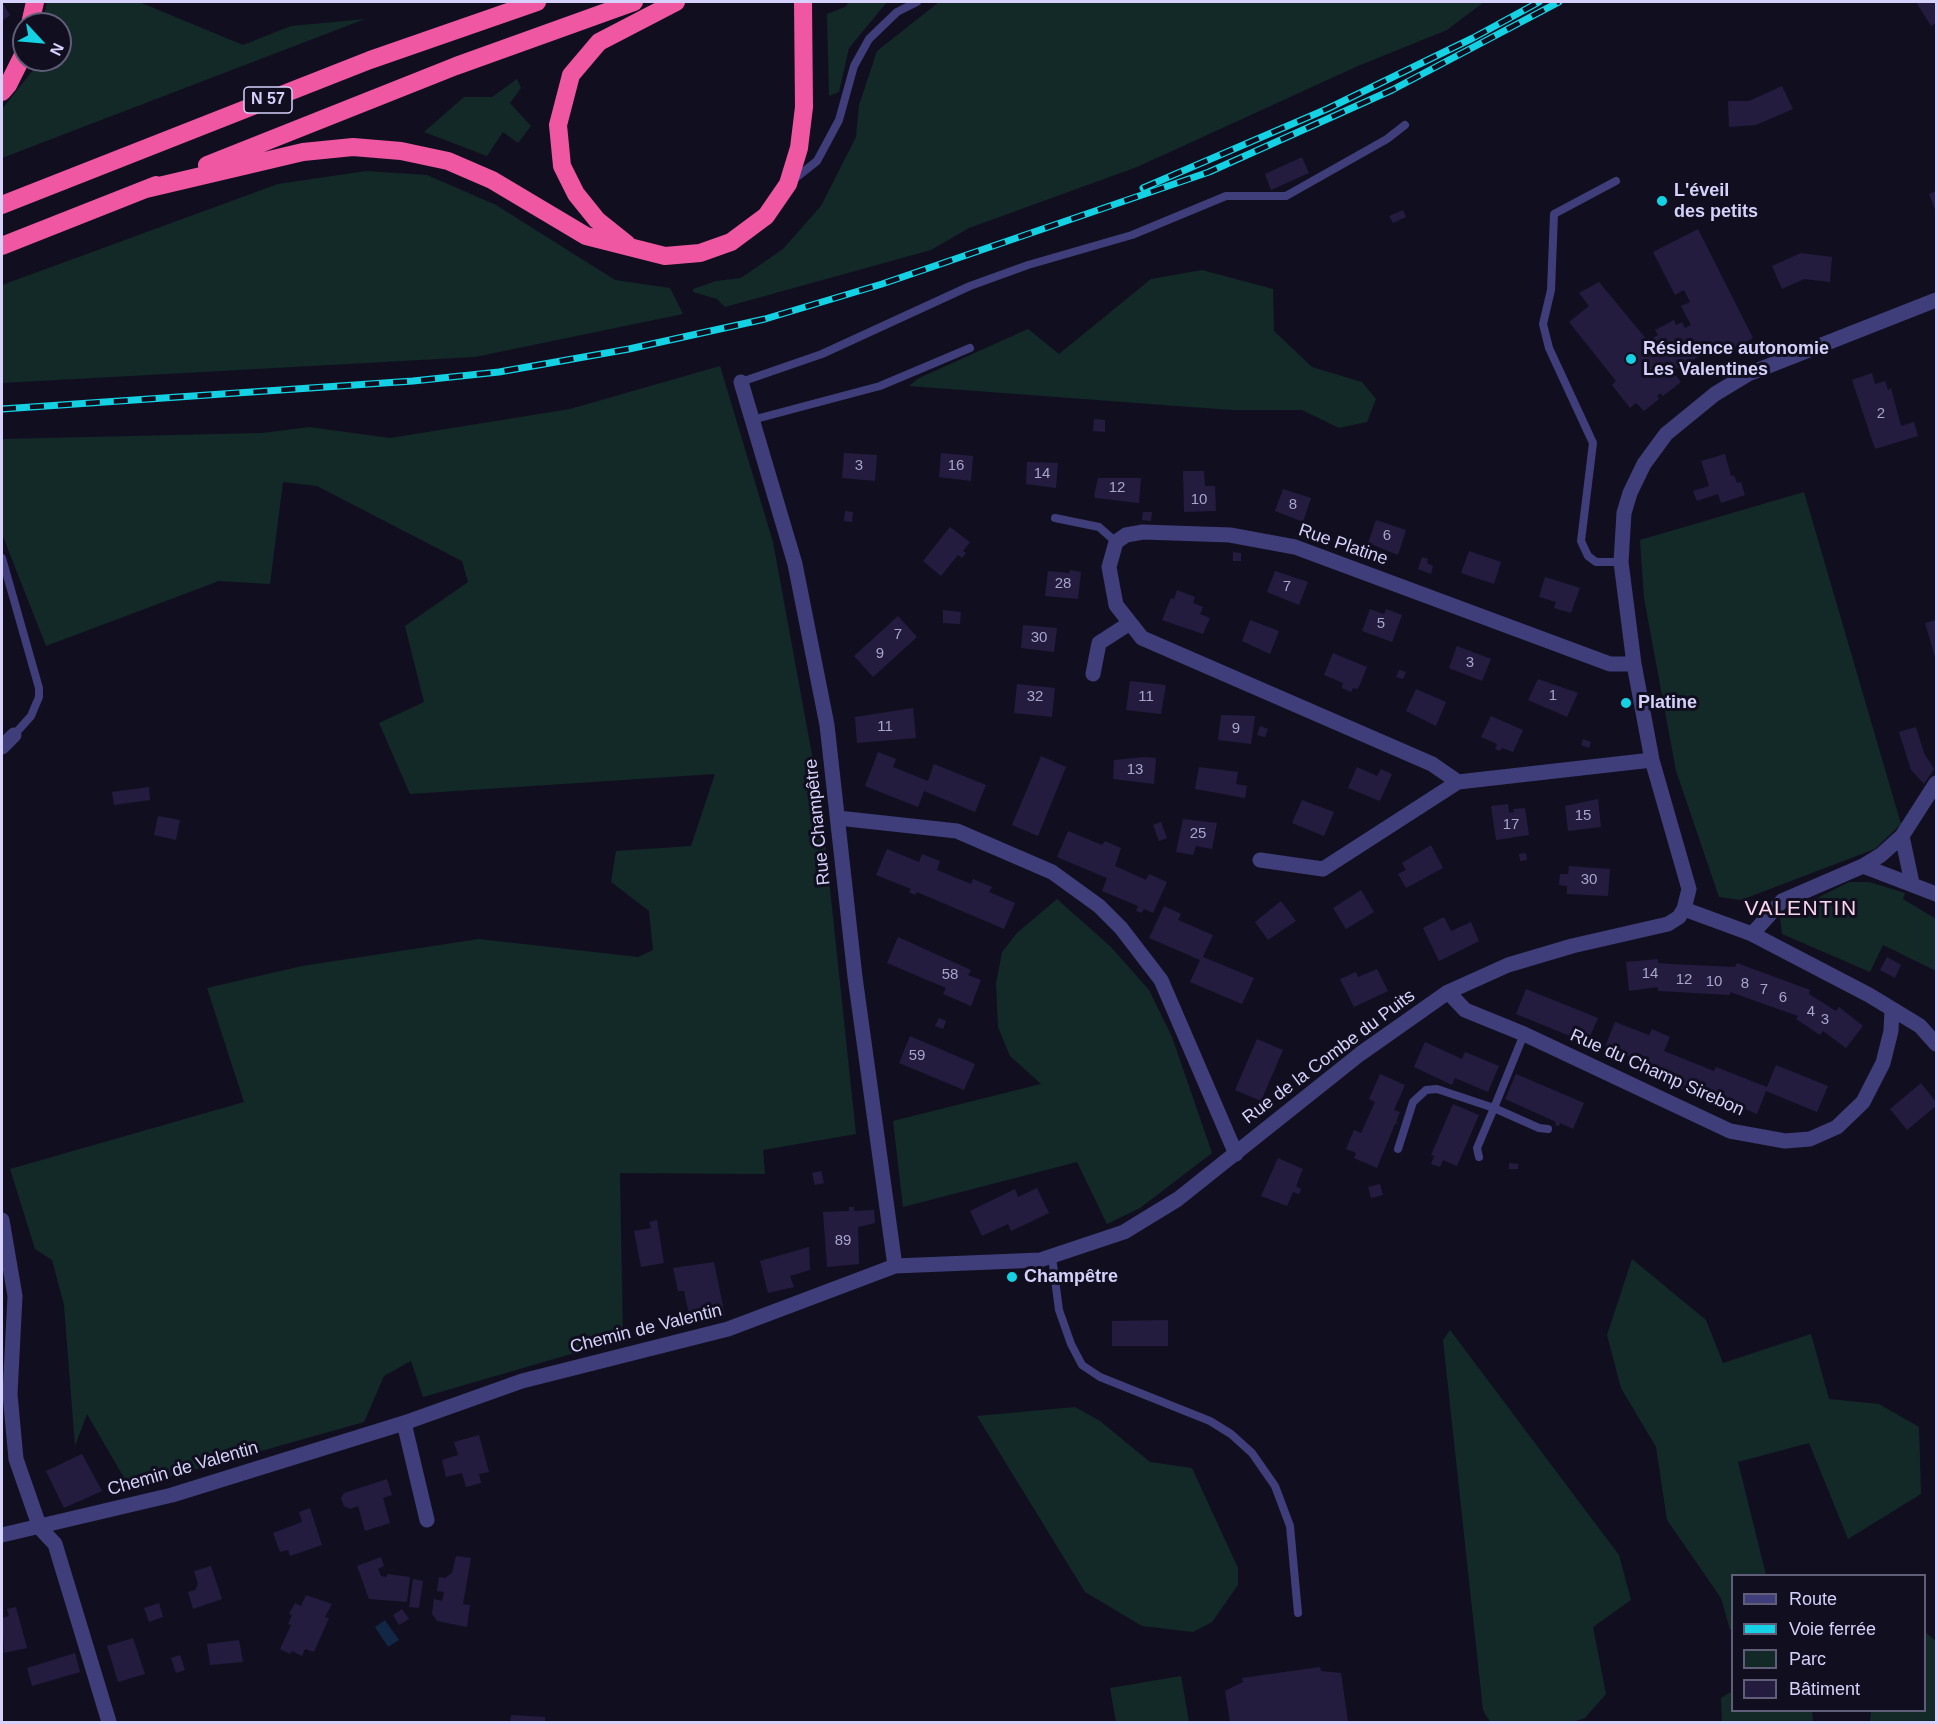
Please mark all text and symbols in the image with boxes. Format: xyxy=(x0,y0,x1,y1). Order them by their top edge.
north arrow xyxy=(12,12,72,72)
text: N xyxy=(47,40,67,58)
road number: N 57 xyxy=(244,87,292,113)
place label: L'éveil des petits xyxy=(1674,180,1758,222)
marker: L'éveil des petits xyxy=(1655,194,1669,208)
place label: Résidence autonomie Les Valentines xyxy=(1643,338,1829,380)
marker: Résidence autonomie Les Valentines xyxy=(1624,352,1638,366)
house number: 2 xyxy=(1877,405,1885,423)
house number: 3 xyxy=(855,457,863,475)
house number: 16 xyxy=(948,457,964,475)
house number: 14 xyxy=(1034,465,1050,483)
house number: 12 xyxy=(1109,479,1125,497)
house number: 10 xyxy=(1191,491,1207,509)
house number: 8 xyxy=(1289,496,1297,514)
street label: Rue Platine xyxy=(1295,520,1391,570)
house number: 6 xyxy=(1383,527,1391,545)
house number: 28 xyxy=(1055,575,1071,593)
house number: 7 xyxy=(1283,578,1291,596)
house number: 5 xyxy=(1377,615,1385,633)
house number: 7 xyxy=(894,626,902,644)
house number: 30 xyxy=(1031,629,1047,647)
house number: 9 xyxy=(876,645,884,663)
house number: 3 xyxy=(1466,654,1474,672)
house number: 1 xyxy=(1549,687,1557,705)
house number: 32 xyxy=(1027,688,1043,706)
house number: 11 xyxy=(1138,688,1154,706)
place label: Platine xyxy=(1638,692,1697,714)
marker: Platine xyxy=(1619,696,1633,710)
house number: 11 xyxy=(877,718,893,736)
house number: 9 xyxy=(1232,720,1240,738)
street label: Rue Champêtre xyxy=(801,758,835,886)
house number: 13 xyxy=(1127,761,1143,779)
house number: 15 xyxy=(1575,807,1591,825)
house number: 17 xyxy=(1503,816,1519,834)
house number: 25 xyxy=(1190,825,1206,843)
house number: 30 xyxy=(1581,871,1597,889)
district label: VALENTIN xyxy=(1744,896,1858,922)
house number: 14 xyxy=(1642,965,1658,983)
house number: 58 xyxy=(942,966,958,984)
house number: 12 xyxy=(1676,971,1692,989)
house number: 10 xyxy=(1706,973,1722,991)
house number: 8 xyxy=(1741,975,1749,993)
house number: 7 xyxy=(1760,981,1768,999)
street label: Rue de la Combe du Puits xyxy=(1239,985,1419,1129)
house number: 6 xyxy=(1779,989,1787,1007)
house number: 4 xyxy=(1807,1003,1815,1021)
house number: 3 xyxy=(1821,1011,1829,1029)
street label: Rue du Champ Sirebon xyxy=(1567,1025,1747,1121)
house number: 59 xyxy=(909,1047,925,1065)
house number: 89 xyxy=(835,1232,851,1250)
place label: Champêtre xyxy=(1024,1266,1118,1288)
marker: Champêtre xyxy=(1005,1270,1019,1284)
street label: Chemin de Valentin xyxy=(568,1300,724,1358)
street label: Chemin de Valentin xyxy=(105,1437,261,1501)
legend xyxy=(1731,1574,1926,1712)
text: Route xyxy=(1789,1589,1837,1609)
text: Voie ferrée xyxy=(1789,1619,1876,1639)
text: Parc xyxy=(1789,1649,1826,1669)
text: Bâtiment xyxy=(1789,1679,1860,1699)

